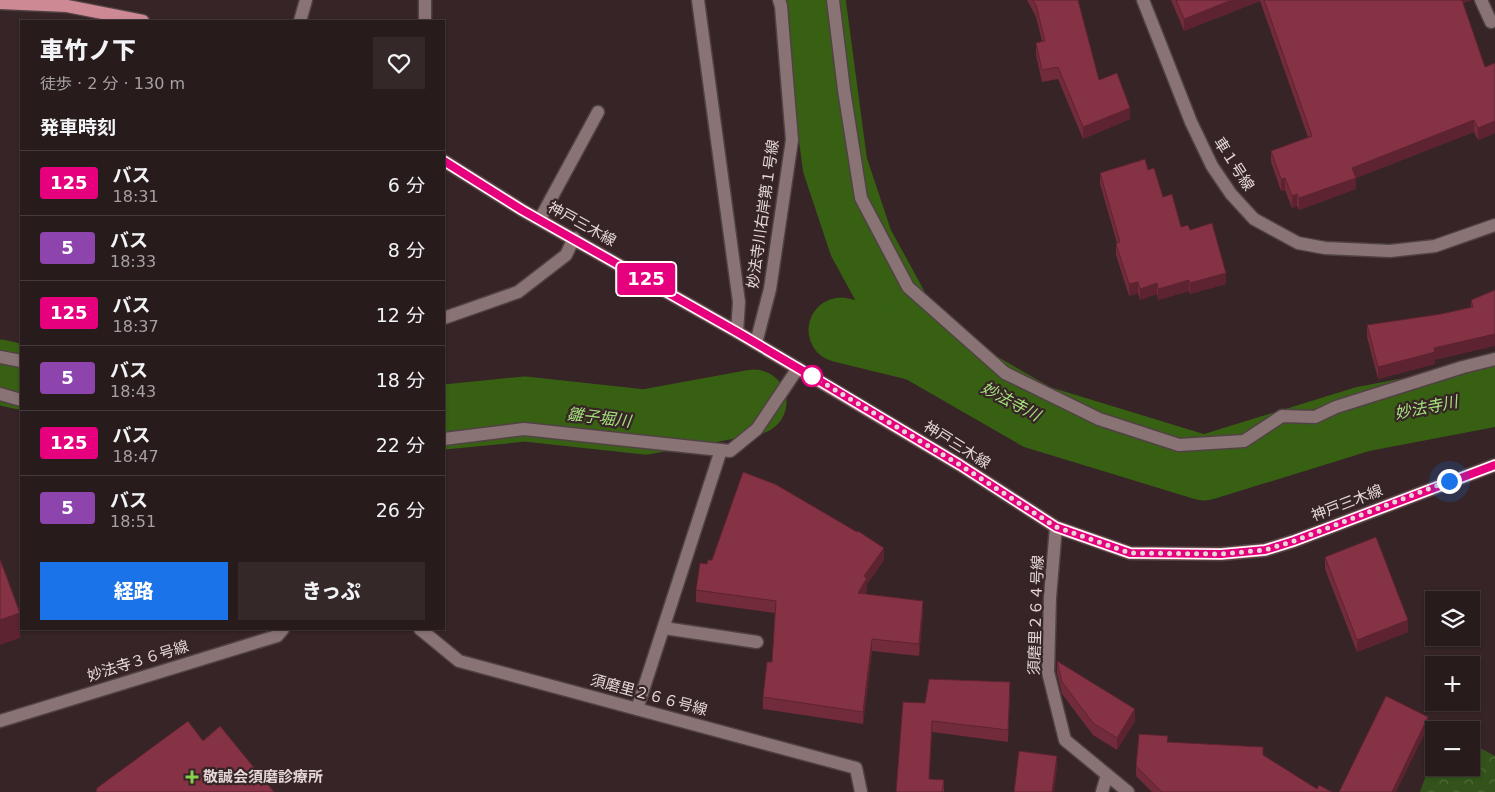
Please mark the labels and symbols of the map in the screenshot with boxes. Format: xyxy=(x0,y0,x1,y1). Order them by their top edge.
street label: 車１号線 xyxy=(1210,134,1258,194)
street label: 妙法寺川右岸第１号線 xyxy=(744,138,782,290)
street label: 神戸三木線 xyxy=(545,198,619,250)
line badge: 125 xyxy=(617,263,675,295)
unlabelled marker xyxy=(801,365,823,387)
water label: 妙法寺川 xyxy=(978,378,1045,426)
water label: 妙法寺川 xyxy=(1393,392,1461,423)
water label: 雛子堀川 xyxy=(566,404,634,431)
street label: 神戸三木線 xyxy=(920,417,994,473)
your location xyxy=(1437,469,1462,494)
street label: 神戸三木線 xyxy=(1309,481,1385,525)
street label: 須磨里２６４号線 xyxy=(1025,555,1047,675)
street label: 妙法寺３６号線 xyxy=(85,637,191,685)
street label: 須磨里２６６号線 xyxy=(589,671,709,719)
place label: 敬誠会須磨診療所 xyxy=(203,768,323,786)
marker: 敬誠会須磨診療所 xyxy=(185,770,199,784)

